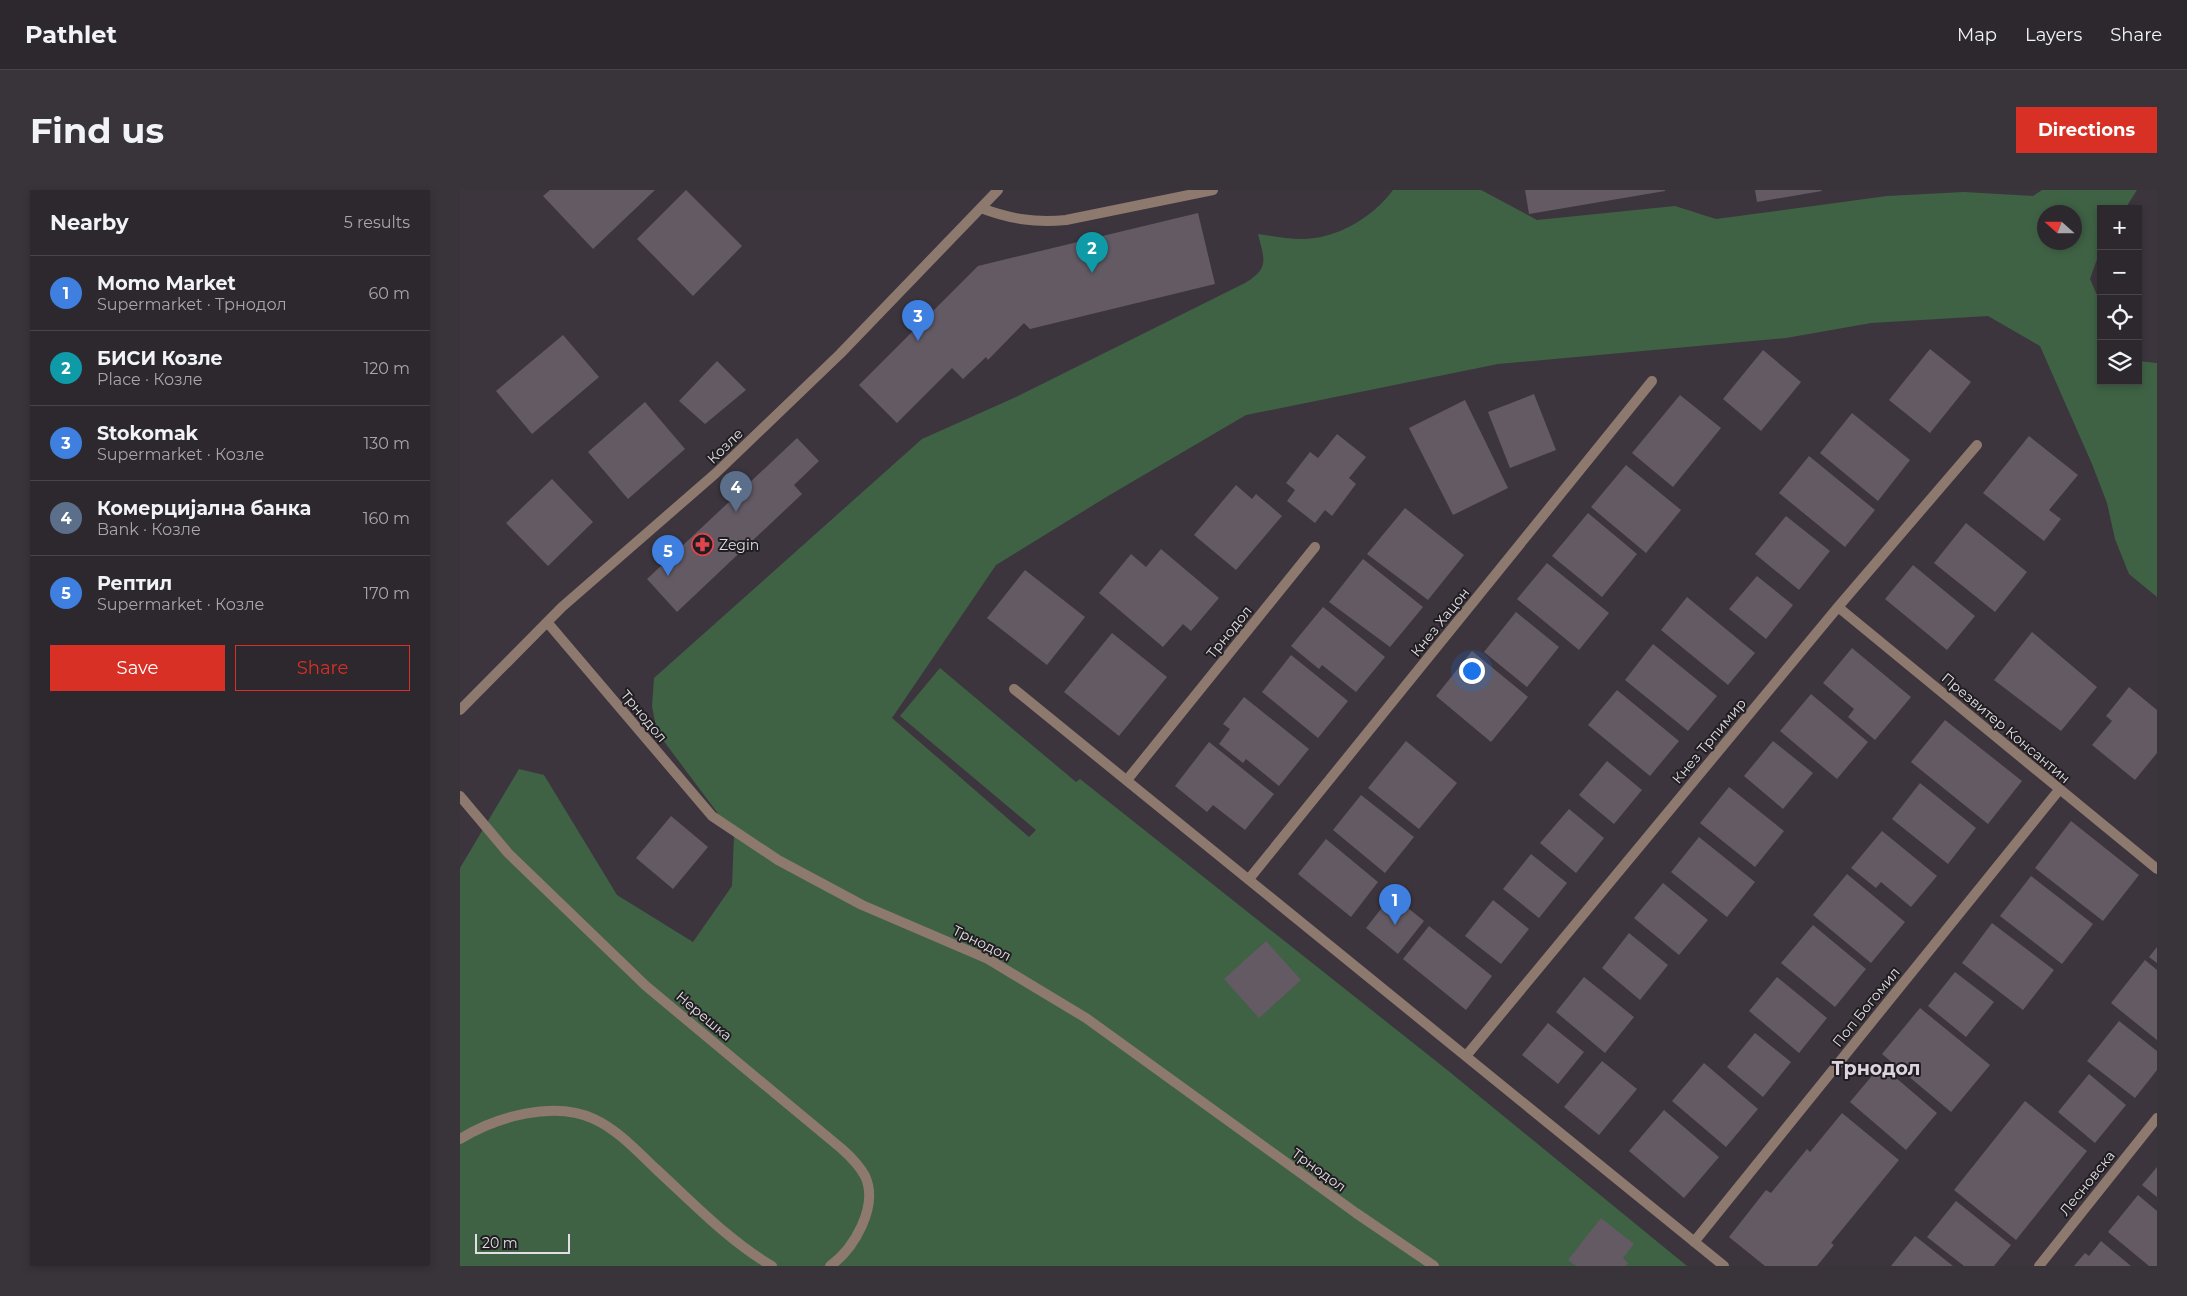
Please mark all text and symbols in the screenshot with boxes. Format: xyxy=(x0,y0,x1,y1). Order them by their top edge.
text: Pathlet xyxy=(25,20,117,49)
text: Map xyxy=(1957,24,1997,46)
text: Layers xyxy=(2025,24,2082,46)
text: Share xyxy=(2110,24,2162,46)
button: Directions xyxy=(2016,107,2157,153)
text: Find us xyxy=(30,109,164,152)
north arrow xyxy=(2037,205,2082,250)
map controls xyxy=(2097,205,2142,385)
button: + xyxy=(2097,205,2142,250)
text: Nearby xyxy=(50,210,129,235)
text: 5 results xyxy=(344,213,410,232)
pin: 2 xyxy=(1076,232,1108,273)
button: − xyxy=(2097,250,2142,295)
text: Momo Market xyxy=(97,272,236,295)
text: 1 xyxy=(63,284,69,303)
text: 60 m xyxy=(368,284,410,303)
text: Supermarket · Трнодол xyxy=(97,295,287,314)
button: locate xyxy=(2097,295,2142,340)
pin: 3 xyxy=(902,300,934,341)
button: layers xyxy=(2097,340,2142,385)
text: БИСИ Козле xyxy=(97,347,223,370)
text: 2 xyxy=(61,359,71,378)
text: 120 m xyxy=(363,359,410,378)
text: Place · Козле xyxy=(97,370,203,389)
text: Stokomak xyxy=(97,422,198,445)
street label: Козле xyxy=(703,424,747,468)
text: 3 xyxy=(61,434,71,453)
text: 130 m xyxy=(363,434,410,453)
text: Supermarket · Козле xyxy=(97,445,264,464)
pin: 4 xyxy=(720,471,752,512)
text: Комерцијална банка xyxy=(97,497,311,520)
text: 4 xyxy=(60,509,72,528)
text: 160 m xyxy=(363,509,410,528)
text: Bank · Козле xyxy=(97,520,201,539)
pharmacy icon: Zegin xyxy=(691,533,715,557)
pin: 5 xyxy=(652,535,684,576)
place label: Zegin xyxy=(719,536,759,554)
text: Рептил xyxy=(97,572,172,595)
text: 5 xyxy=(61,584,71,603)
text: 170 m xyxy=(363,584,410,603)
street label: Кнез Хацон xyxy=(1407,584,1473,660)
text: Supermarket · Козле xyxy=(97,595,264,614)
street label: Трнодол xyxy=(1202,602,1256,662)
button: Save xyxy=(50,645,225,691)
button: Share xyxy=(235,645,410,691)
your location xyxy=(1459,658,1485,684)
street label: Презвитер Консантин xyxy=(1938,669,2074,787)
street label: Трнодол xyxy=(617,686,671,746)
street label: Кнез Трпимир xyxy=(1668,695,1750,787)
pin: 1 xyxy=(1379,884,1411,925)
street label: Трнодол xyxy=(950,921,1014,965)
street label: Поп Богомил xyxy=(1828,963,1904,1051)
street label: Нерешка xyxy=(672,987,736,1045)
district label: Трнодол xyxy=(1832,1057,1920,1080)
street label: Трнодол xyxy=(1288,1144,1350,1196)
street label: Лесновска xyxy=(2055,1147,2119,1219)
scale bar xyxy=(475,1231,570,1254)
text: 20 m xyxy=(482,1234,518,1252)

